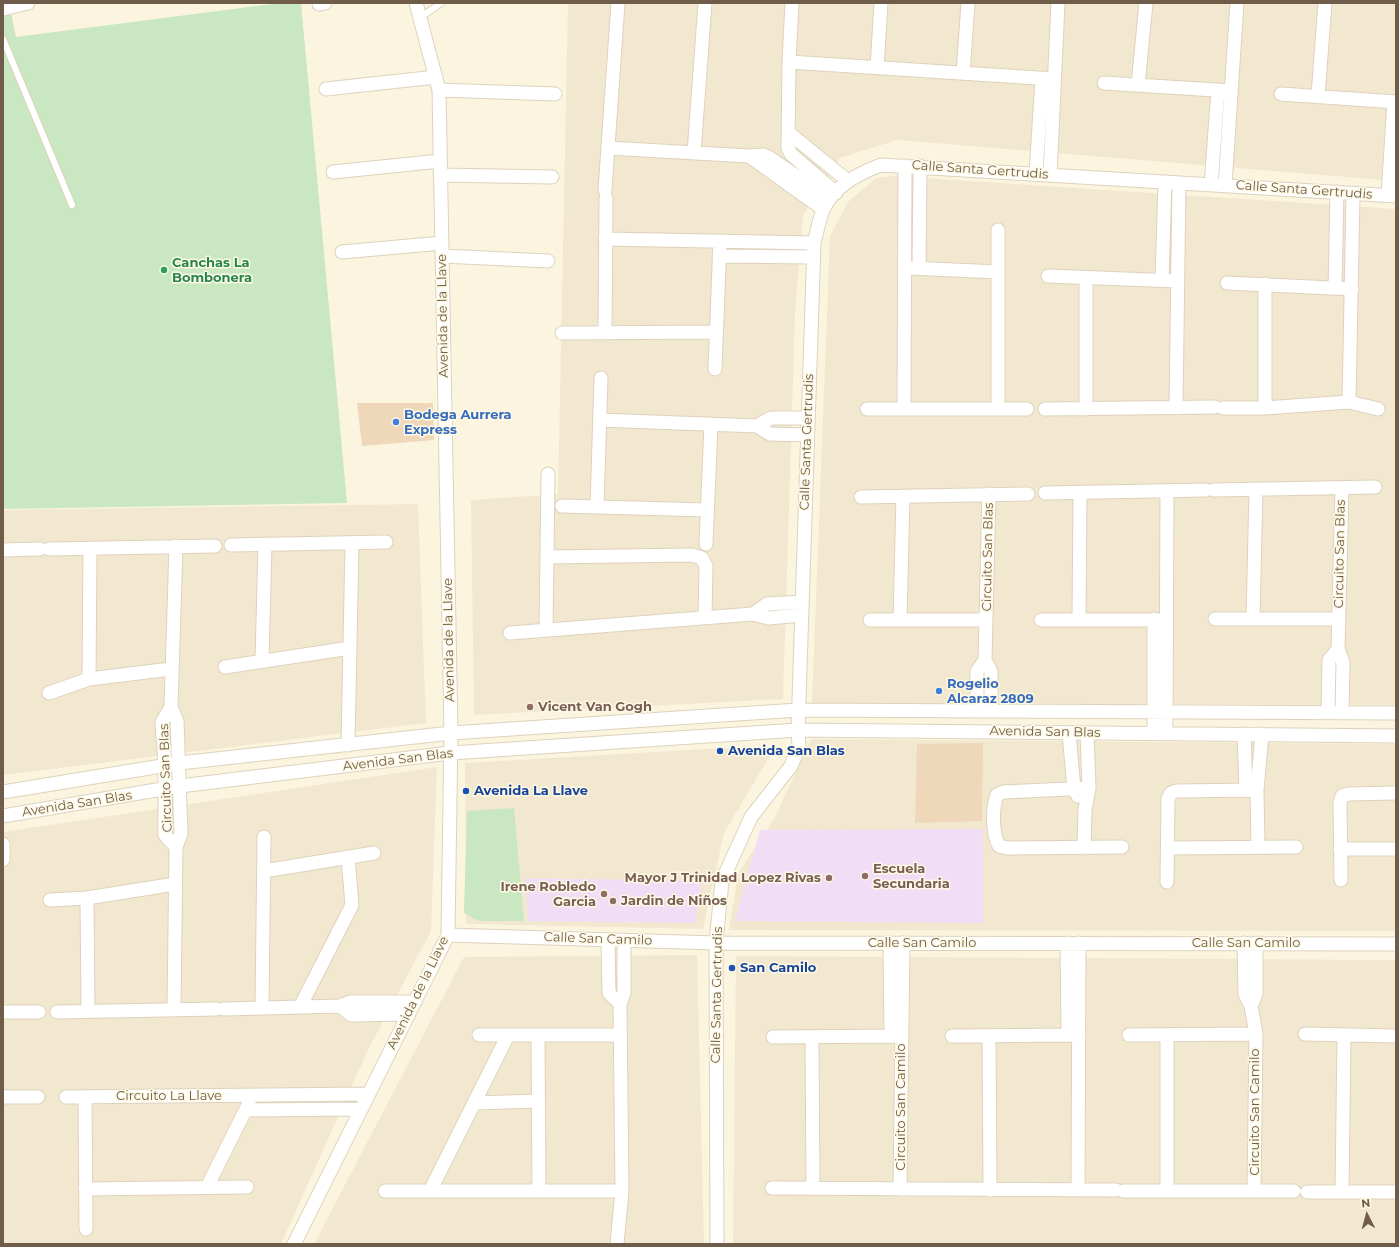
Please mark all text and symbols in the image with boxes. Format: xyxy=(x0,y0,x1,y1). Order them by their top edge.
street label: Calle Santa Gertrudis xyxy=(911,157,1049,183)
street label: Calle Santa Gertrudis xyxy=(1235,177,1373,203)
street label: Avenida de la Llave xyxy=(434,254,452,378)
place label: Canchas La Bombonera xyxy=(172,255,252,286)
marker: Canchas La Bombonera xyxy=(159,265,169,275)
street label: Calle Santa Gertrudis xyxy=(797,373,817,511)
place label: Bodega Aurrera Express xyxy=(404,407,512,438)
marker: Bodega Aurrera Express xyxy=(391,417,401,427)
street label: Circuito San Blas xyxy=(1331,499,1349,609)
street label: Circuito San Blas xyxy=(979,502,997,612)
street label: Avenida de la Llave xyxy=(440,578,458,702)
place label: Rogelio Alcaraz 2809 xyxy=(947,676,1034,707)
marker: Rogelio Alcaraz 2809 xyxy=(934,686,944,696)
place label: Vicent Van Gogh xyxy=(538,699,652,715)
marker: Vicent Van Gogh xyxy=(525,702,535,712)
street label: Circuito San Blas xyxy=(156,723,176,833)
street label: Avenida San Blas xyxy=(989,723,1101,741)
place label: Avenida San Blas xyxy=(728,743,845,759)
street label: Avenida San Blas xyxy=(342,745,454,775)
marker: Avenida San Blas xyxy=(715,746,725,756)
place label: Avenida La Llave xyxy=(474,783,588,799)
marker: Avenida La Llave xyxy=(461,786,471,796)
street label: Avenida San Blas xyxy=(21,788,133,820)
place label: Escuela Secundaria xyxy=(873,861,950,892)
place label: Mayor J Trinidad Lopez Rivas xyxy=(625,870,821,886)
marker: Escuela Secundaria xyxy=(860,871,870,881)
marker: Mayor J Trinidad Lopez Rivas xyxy=(824,873,834,883)
place label: Irene Robledo Garcia xyxy=(500,879,596,910)
marker: Irene Robledo Garcia xyxy=(599,889,609,899)
place label: Jardin de Niños xyxy=(621,893,727,909)
marker: Jardin de Niños xyxy=(608,896,618,906)
street label: Calle Santa Gertrudis xyxy=(708,926,726,1064)
street label: Calle San Camilo xyxy=(543,929,653,949)
street label: Avenida de la Llave xyxy=(384,934,452,1052)
street label: Calle San Camilo xyxy=(868,935,976,951)
street label: Calle San Camilo xyxy=(1192,935,1300,951)
place label: San Camilo xyxy=(740,960,816,976)
marker: San Camilo xyxy=(727,963,737,973)
street label: Circuito San Camilo xyxy=(893,1043,909,1171)
street label: Circuito San Camilo xyxy=(1247,1048,1263,1176)
street label: Circuito La Llave xyxy=(116,1088,222,1104)
north arrow xyxy=(1347,1195,1387,1235)
text: N xyxy=(1361,1196,1371,1210)

